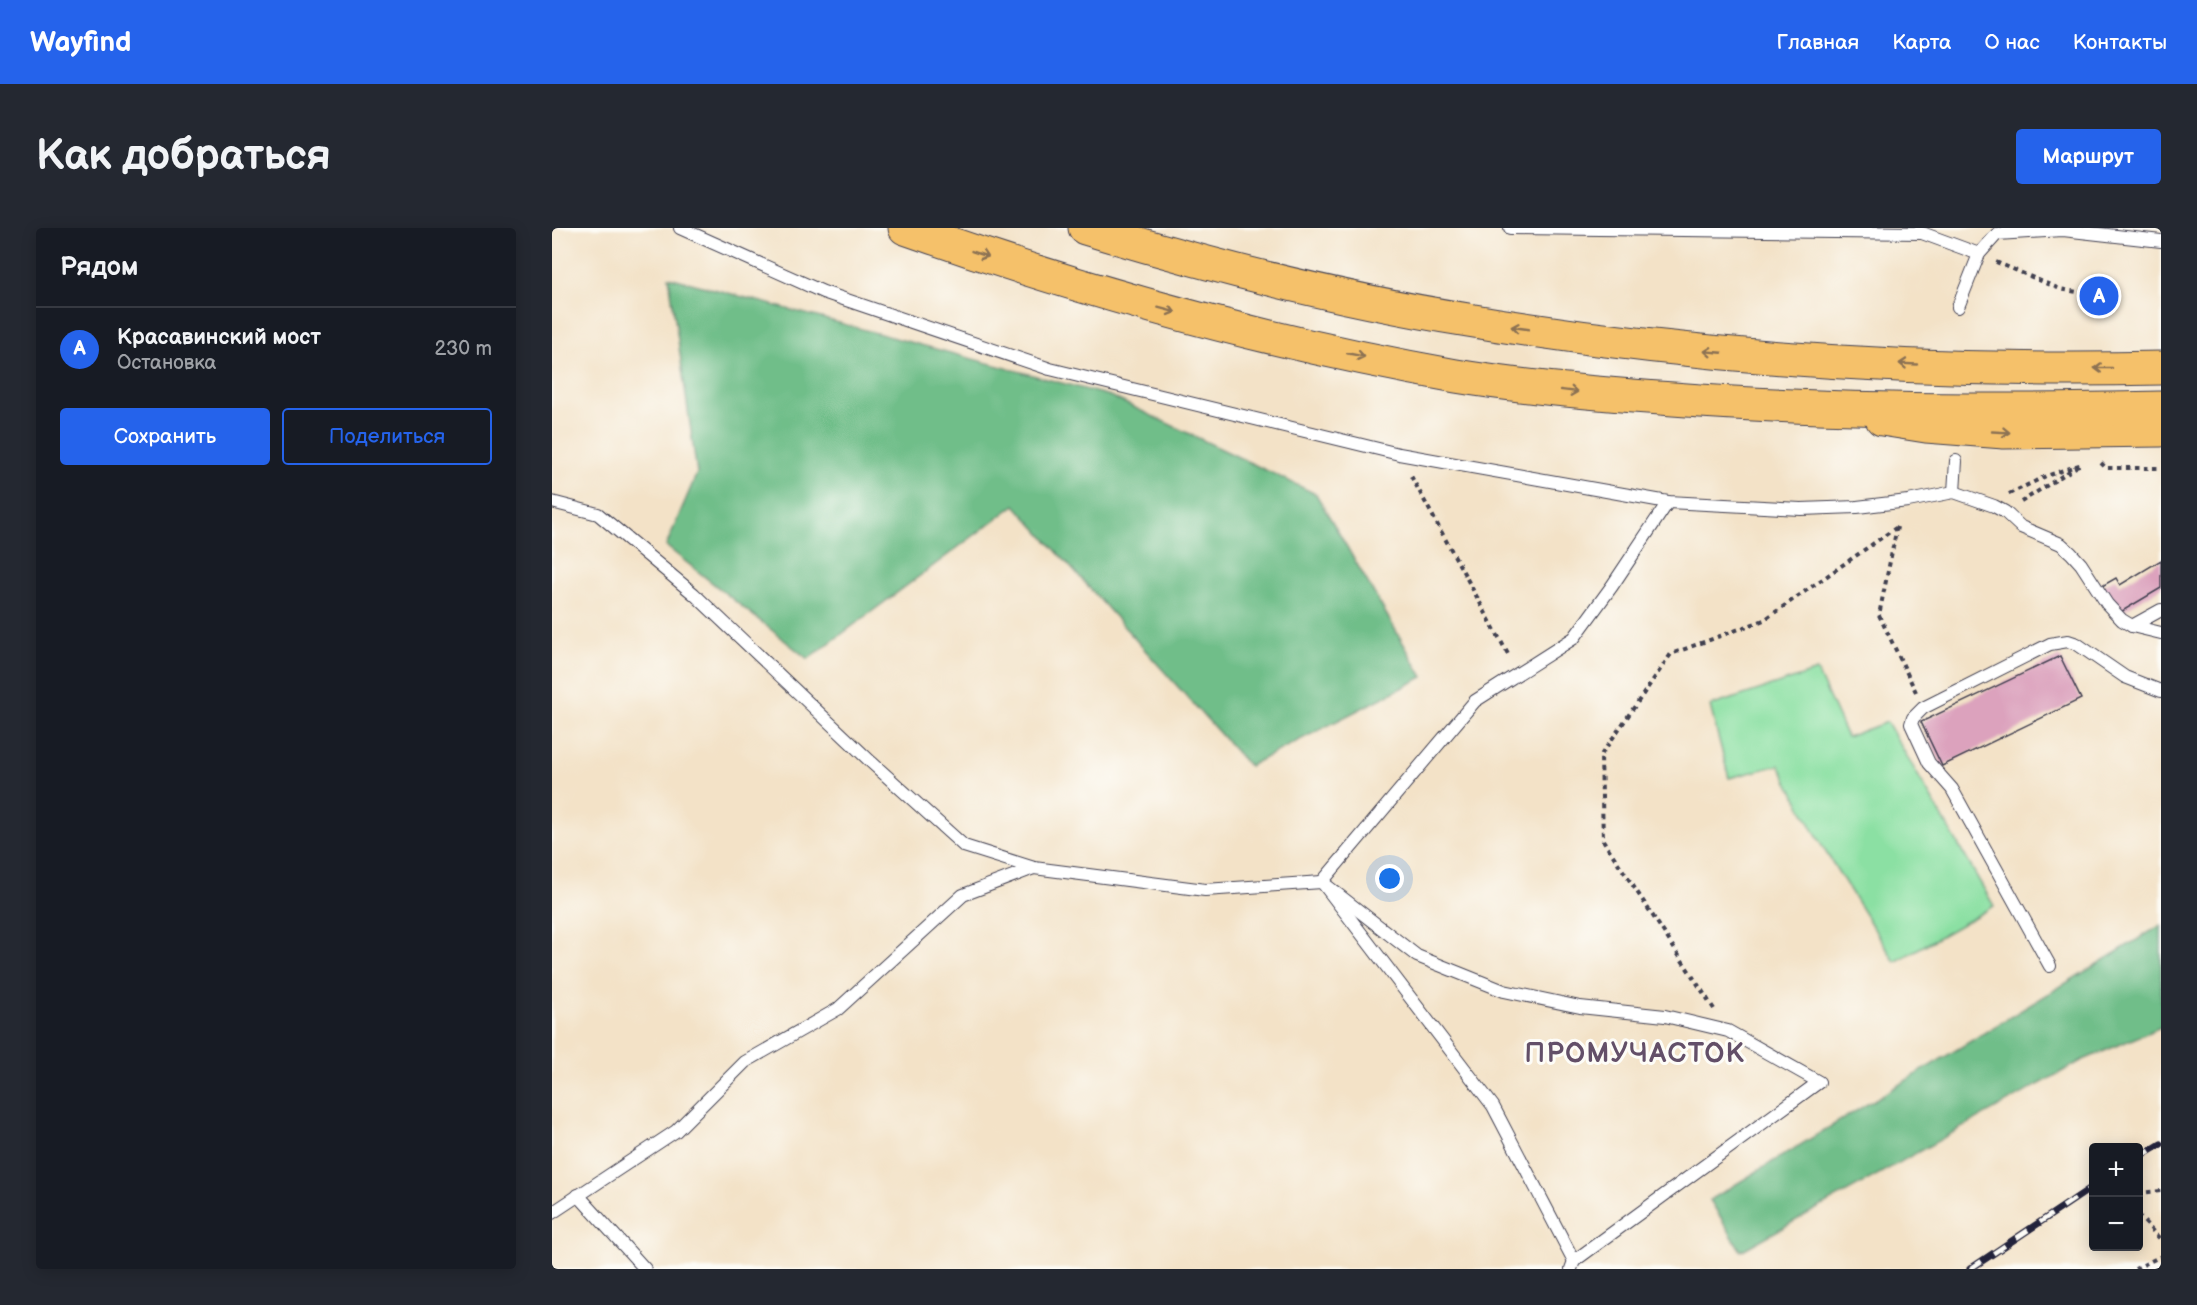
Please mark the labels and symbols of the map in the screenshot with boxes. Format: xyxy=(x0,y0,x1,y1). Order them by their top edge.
one-way arrow xyxy=(970,249,989,260)
pin: A xyxy=(2080,274,2118,318)
one-way arrow xyxy=(1157,304,1176,316)
one-way arrow xyxy=(1510,322,1530,333)
one-way arrow xyxy=(1704,346,1723,357)
one-way arrow xyxy=(1346,350,1365,362)
one-way arrow xyxy=(1898,359,1918,370)
one-way arrow xyxy=(2093,362,2113,374)
one-way arrow xyxy=(1559,386,1578,397)
one-way arrow xyxy=(1991,426,2011,437)
your location xyxy=(1375,864,1404,893)
district label: ПРОМУЧАСТОК xyxy=(1525,1038,1745,1070)

